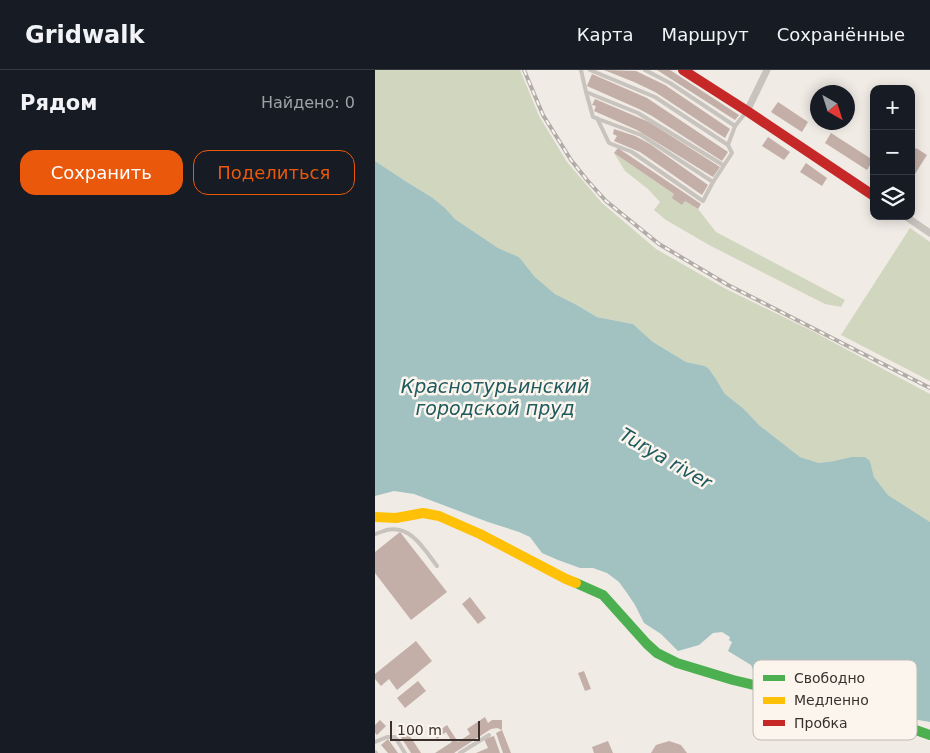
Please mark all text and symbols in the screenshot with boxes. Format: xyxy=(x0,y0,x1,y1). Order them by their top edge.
text: Gridwalk xyxy=(25,21,145,49)
text: Карта xyxy=(577,24,634,45)
text: Маршрут xyxy=(662,24,749,45)
text: Сохранённые xyxy=(777,24,905,45)
north arrow xyxy=(810,85,855,130)
map controls xyxy=(870,85,915,220)
button: + xyxy=(870,85,915,130)
text: Рядом xyxy=(20,91,97,115)
text: Найдено: 0 xyxy=(261,93,355,112)
button: − xyxy=(870,130,915,175)
button: Сохранить xyxy=(20,150,183,195)
button: Поделиться xyxy=(193,150,355,195)
button: layers xyxy=(870,175,915,220)
water label: Краснотурьинский городской пруд xyxy=(401,375,589,419)
water label: Turya river xyxy=(616,423,717,494)
legend xyxy=(753,660,917,740)
text: Свободно xyxy=(794,670,865,686)
text: Медленно xyxy=(794,692,869,708)
text: Пробка xyxy=(794,715,848,731)
scale bar xyxy=(390,718,480,741)
text: 100 m xyxy=(397,722,442,738)

